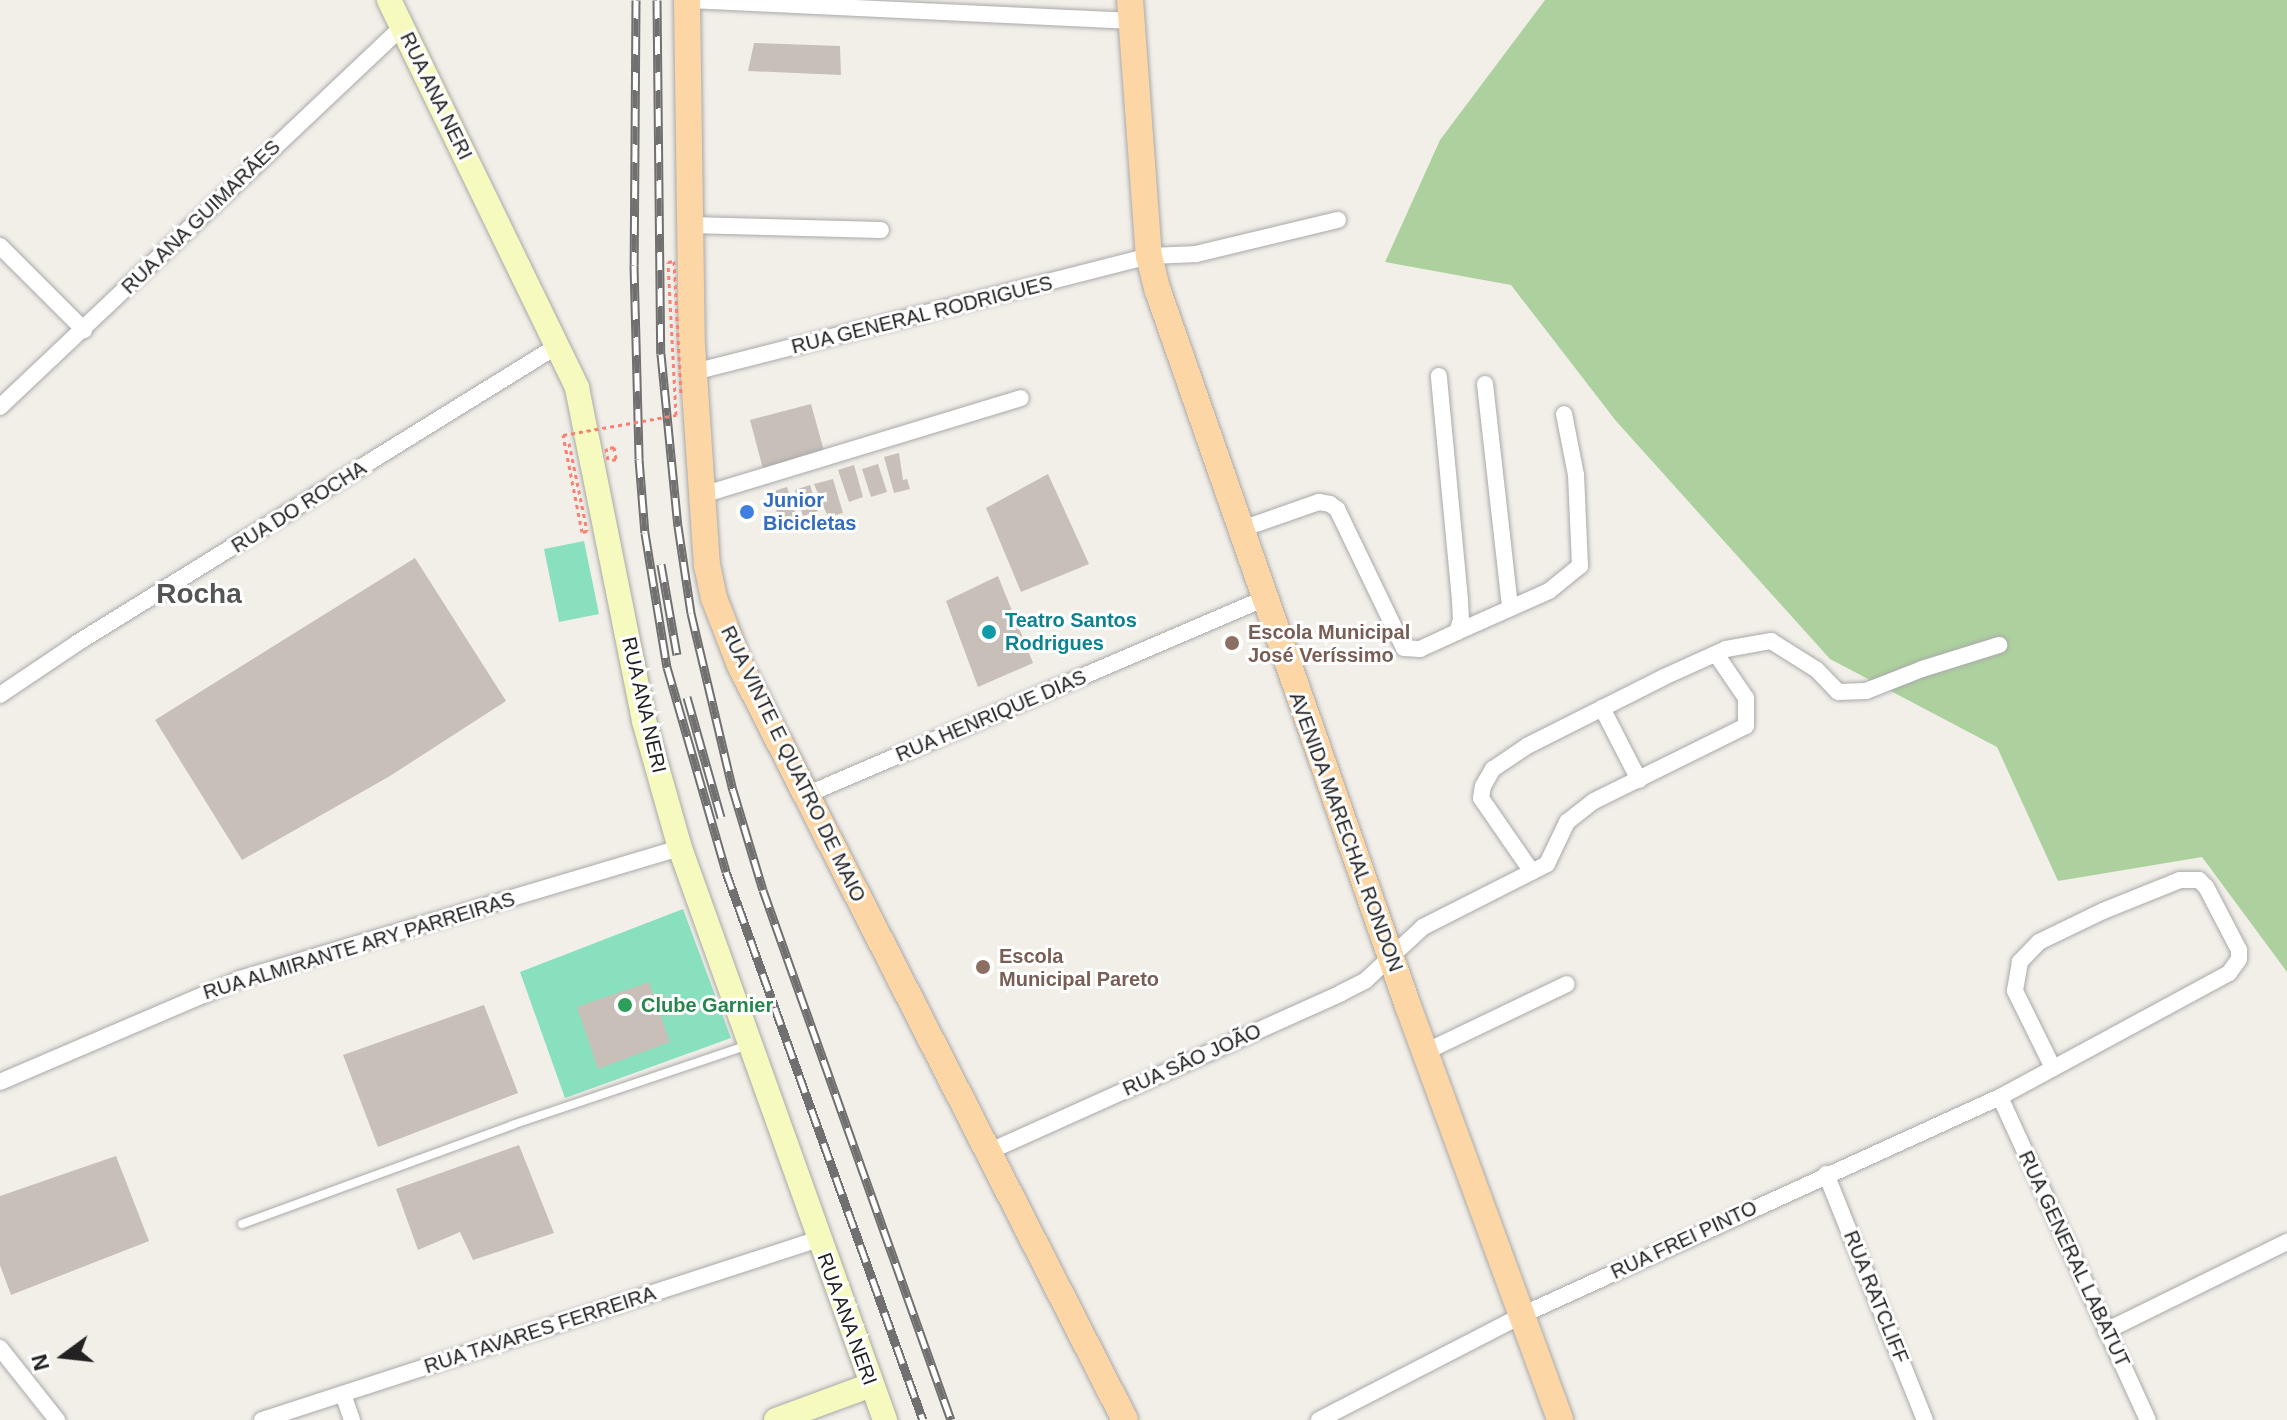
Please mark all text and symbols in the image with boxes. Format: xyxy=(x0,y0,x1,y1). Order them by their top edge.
street label: RUA ANA NERI xyxy=(394,27,478,165)
street label: RUA ANA GUIMARÃES xyxy=(116,134,286,300)
street label: RUA GENERAL RODRIGUES xyxy=(788,271,1056,359)
street label: RUA DO ROCHA xyxy=(227,456,371,558)
place label: Junior Bicicletas xyxy=(763,488,856,535)
marker: Junior Bicicletas xyxy=(738,503,756,521)
district label: Rocha xyxy=(156,577,242,611)
place label: Teatro Santos Rodrigues xyxy=(1005,608,1137,655)
place label: Escola Municipal José Veríssimo xyxy=(1248,620,1410,667)
street label: RUA VINTE E QUATRO DE MAIO xyxy=(715,622,871,906)
marker: Teatro Santos Rodrigues xyxy=(980,623,998,641)
street label: RUA ANA NERI xyxy=(616,633,672,777)
marker: Escola Municipal José Veríssimo xyxy=(1223,634,1241,652)
street label: RUA HENRIQUE DIAS xyxy=(892,665,1090,767)
street label: AVENIDA MARECHAL RONDON xyxy=(1284,688,1408,976)
street label: RUA ALMIRANTE ARY PARREIRAS xyxy=(199,887,519,1005)
place label: Escola Municipal Pareto xyxy=(999,944,1159,991)
marker: Escola Municipal Pareto xyxy=(974,958,992,976)
place label: Clube Garnier xyxy=(641,993,773,1017)
marker: Clube Garnier xyxy=(616,996,634,1014)
street label: RUA SÃO JOÃO xyxy=(1119,1019,1265,1101)
street label: RUA GENERAL LABATUT xyxy=(2013,1146,2135,1372)
street label: RUA FREI PINTO xyxy=(1607,1195,1761,1285)
street label: RUA RATCLIFF xyxy=(1838,1227,1914,1367)
street label: RUA ANA NERI xyxy=(811,1248,883,1390)
street label: RUA TAVARES FERREIRA xyxy=(421,1281,659,1379)
north arrow xyxy=(24,1316,104,1396)
text: N xyxy=(26,1351,54,1373)

